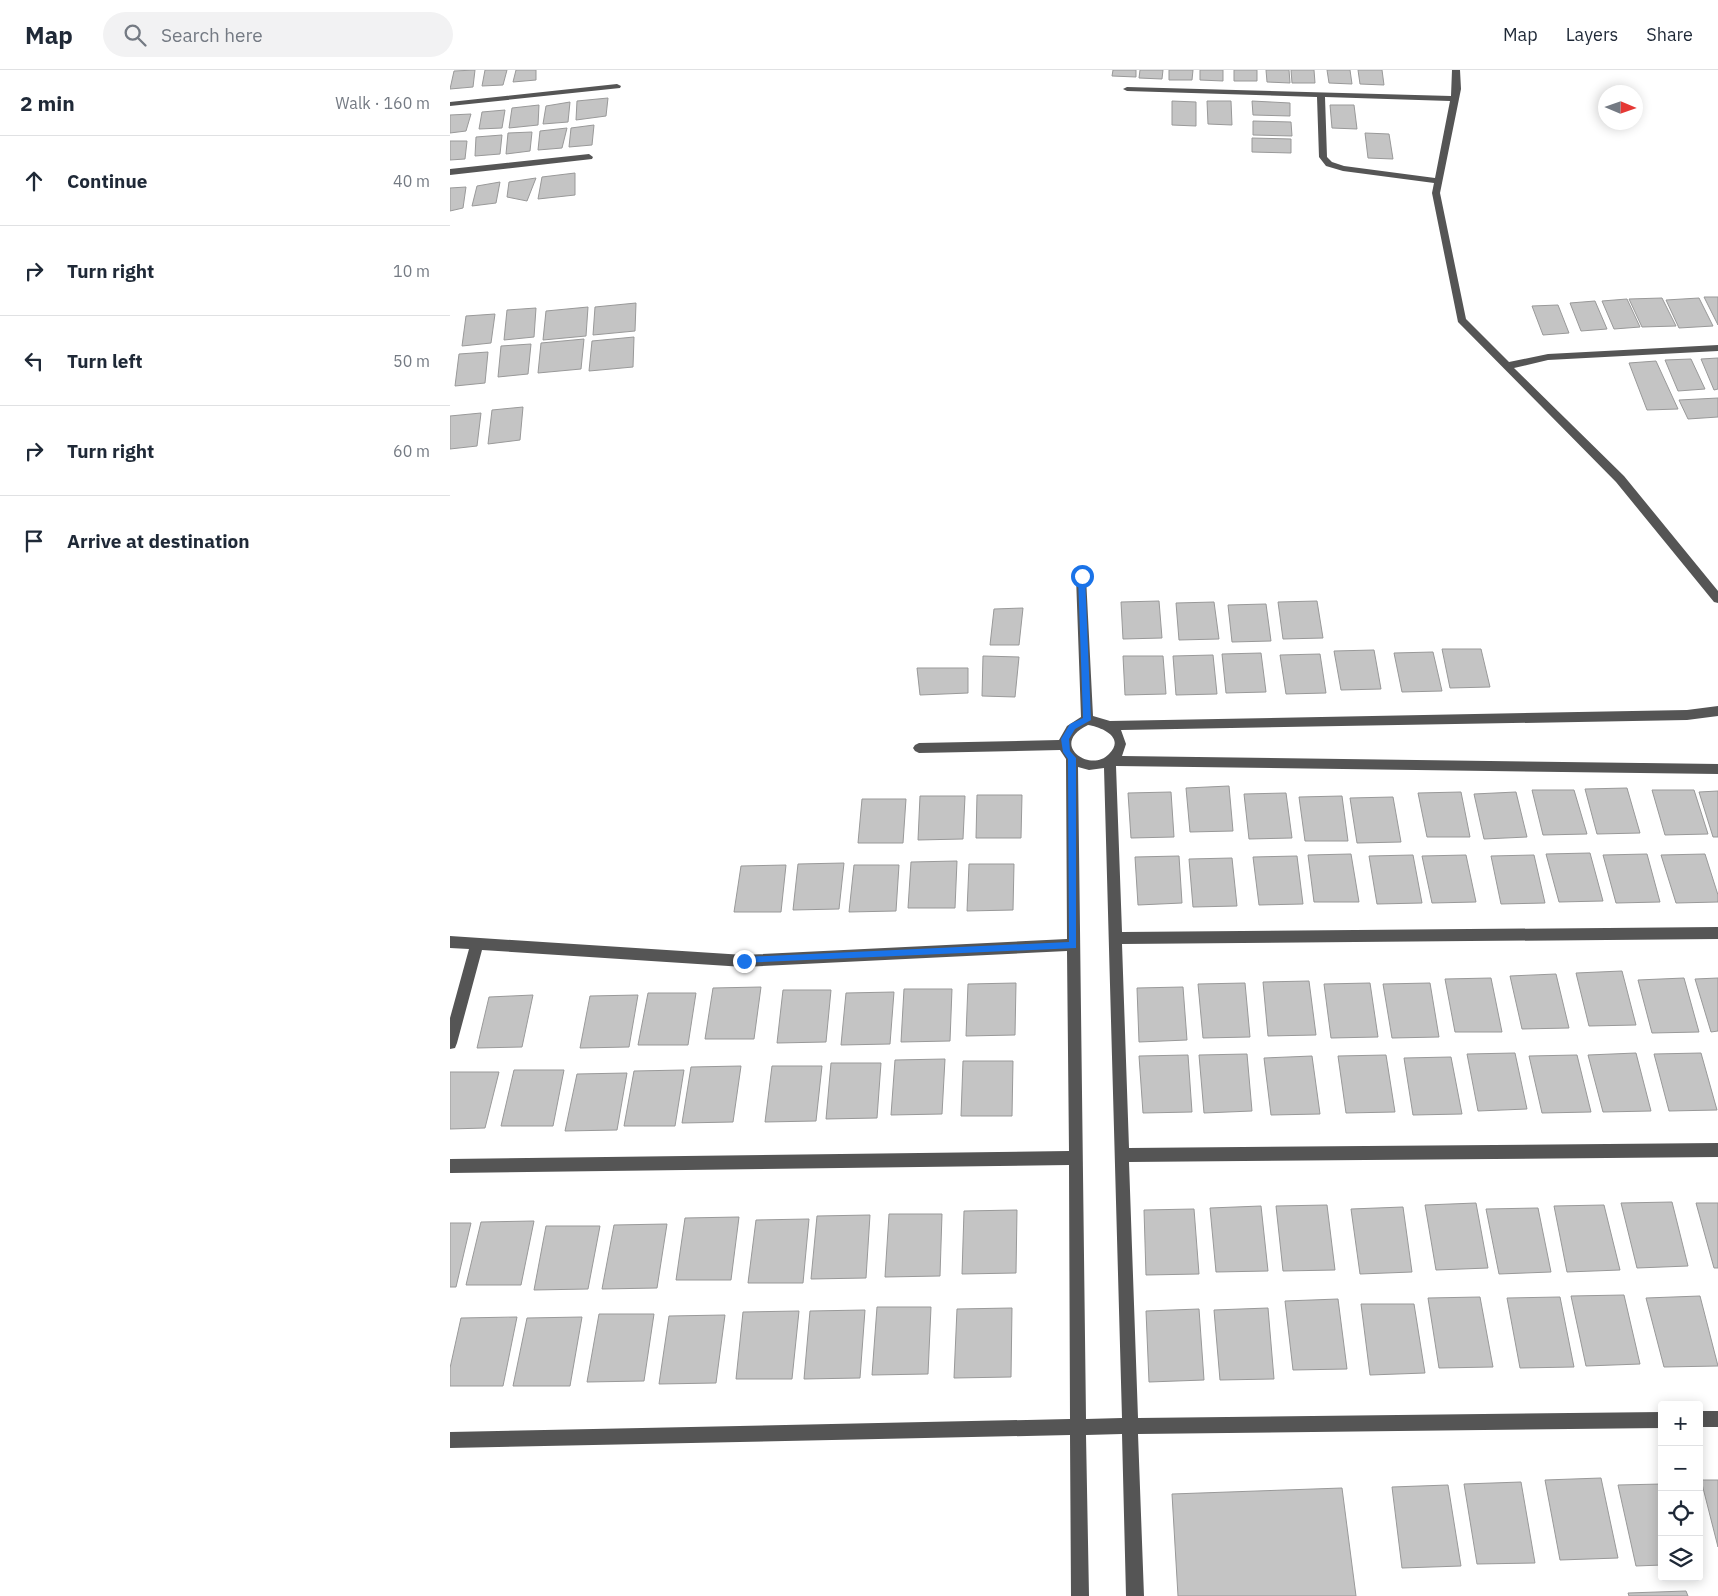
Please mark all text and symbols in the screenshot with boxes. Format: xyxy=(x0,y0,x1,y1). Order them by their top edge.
search box xyxy=(103,12,453,57)
text: Map xyxy=(25,19,73,51)
icon: search xyxy=(121,21,149,49)
text: Search here xyxy=(161,23,263,47)
text: Map xyxy=(1503,23,1538,46)
text: Layers xyxy=(1566,23,1618,46)
text: Share xyxy=(1646,23,1693,46)
north arrow xyxy=(1598,85,1643,130)
text: 2 min xyxy=(20,89,75,117)
text: Walk · 160 m xyxy=(335,93,430,113)
icon: ahead xyxy=(20,167,48,195)
text: Continue xyxy=(67,169,147,193)
text: 40 m xyxy=(393,171,430,191)
icon: right xyxy=(20,257,48,285)
text: Turn right xyxy=(67,259,154,283)
text: 10 m xyxy=(393,261,430,281)
icon: left xyxy=(20,347,48,375)
text: Turn left xyxy=(67,349,143,373)
text: 50 m xyxy=(393,351,430,371)
icon: right xyxy=(20,437,48,465)
text: Turn right xyxy=(67,439,154,463)
text: 60 m xyxy=(393,441,430,461)
icon: arrive xyxy=(20,527,48,555)
text: Arrive at destination xyxy=(67,529,250,553)
route start xyxy=(1071,565,1094,588)
route end xyxy=(733,950,756,973)
map controls xyxy=(1658,1401,1703,1581)
button: + xyxy=(1658,1401,1703,1446)
button: − xyxy=(1658,1446,1703,1491)
button: locate xyxy=(1658,1491,1703,1536)
button: layers xyxy=(1658,1536,1703,1581)

